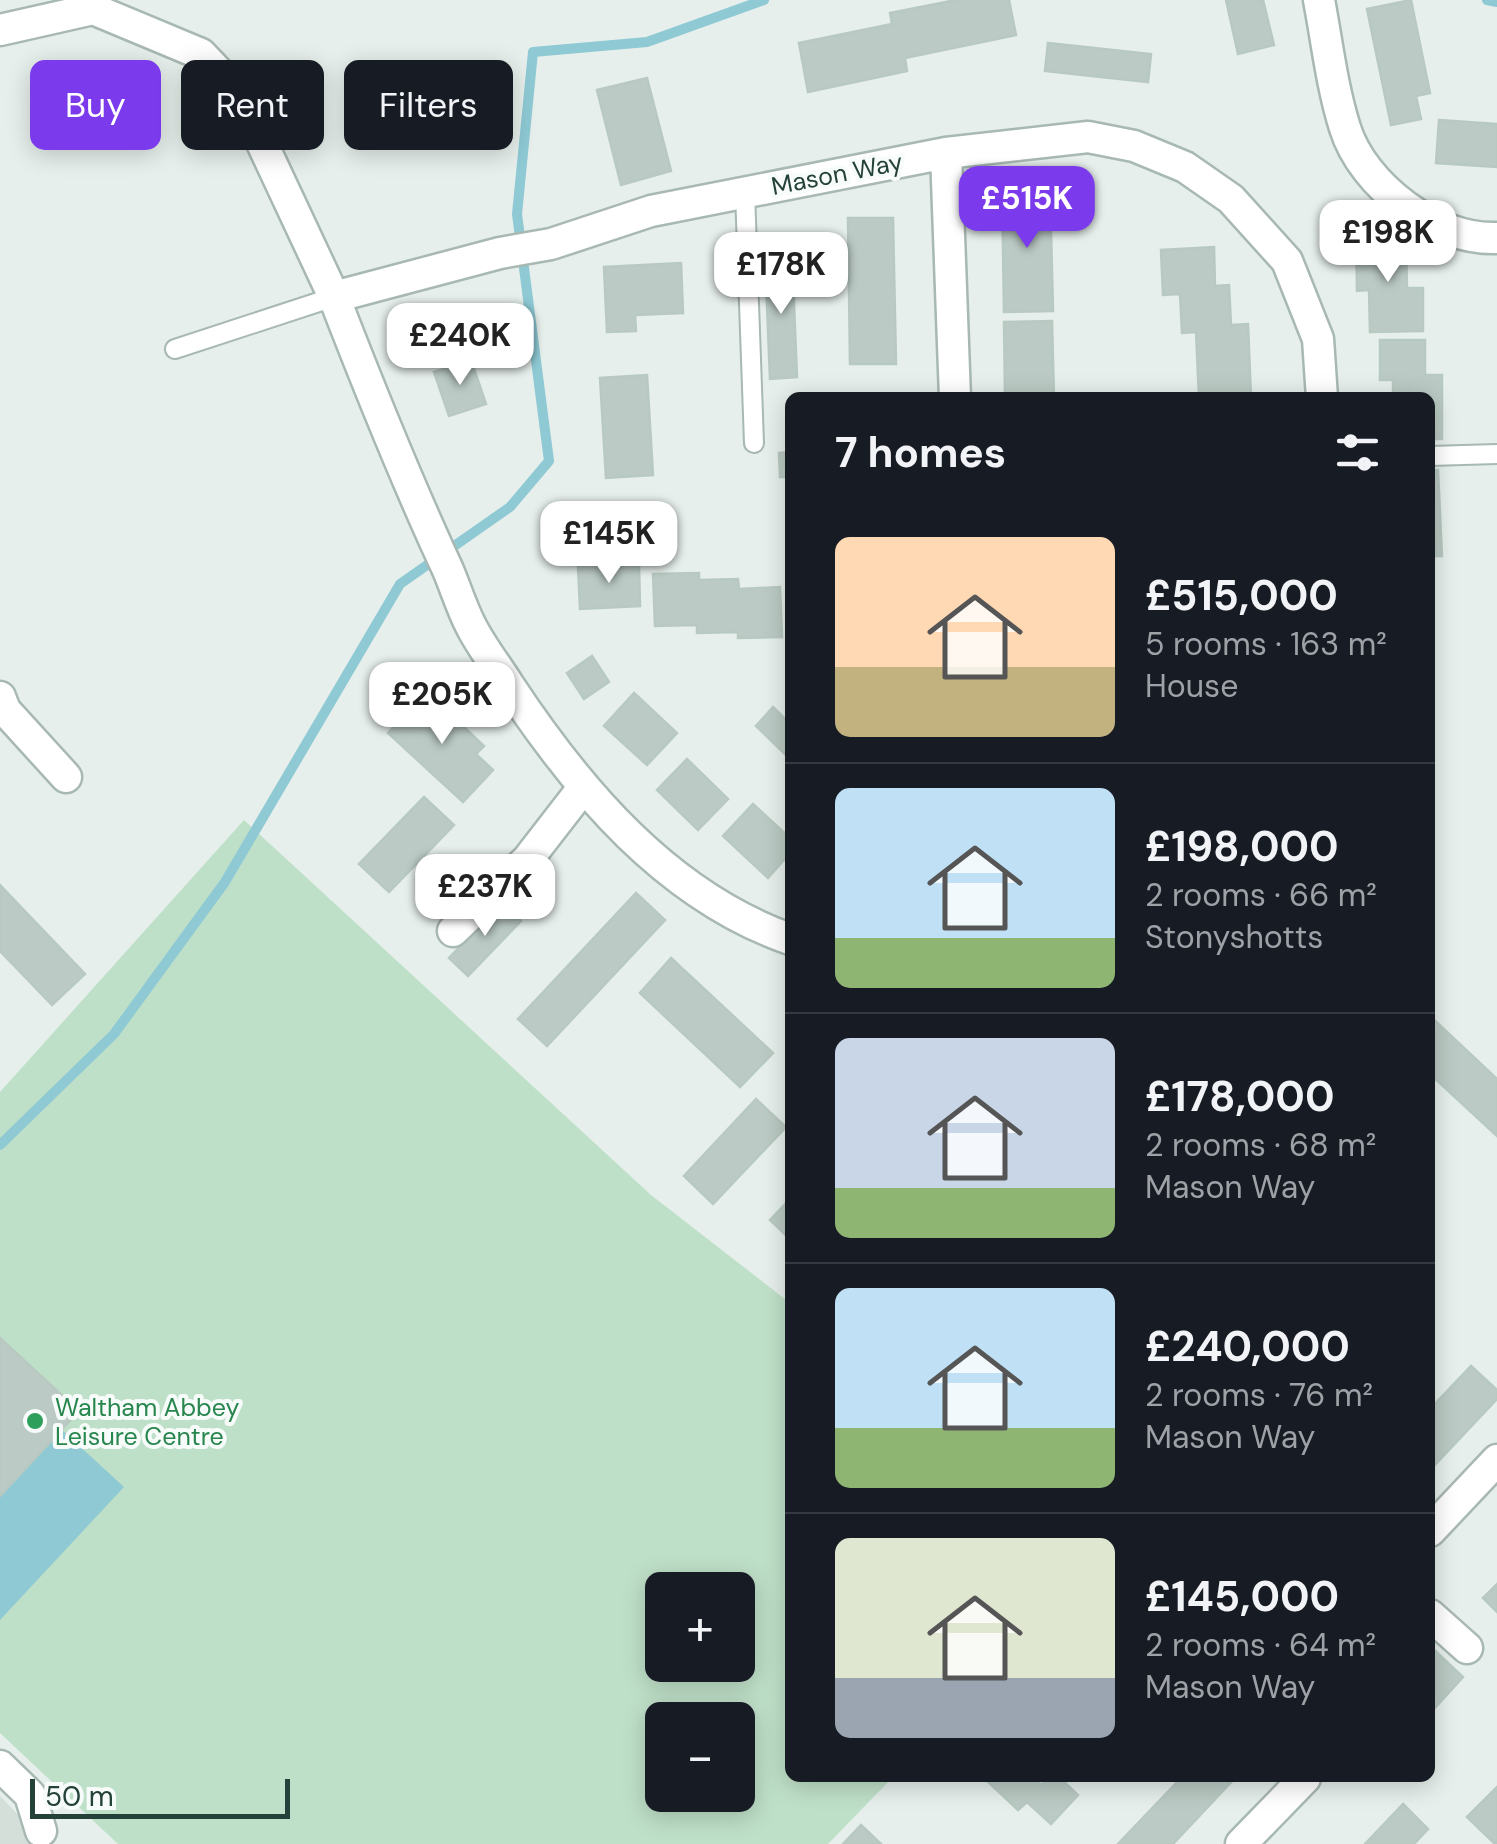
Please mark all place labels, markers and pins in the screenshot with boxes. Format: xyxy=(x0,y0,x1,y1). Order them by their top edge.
pin: £515K xyxy=(957,166,1097,251)
pin: £198K xyxy=(1318,200,1458,285)
pin: £178K xyxy=(711,232,851,317)
pin: £240K xyxy=(390,303,530,388)
pin: £145K xyxy=(539,501,679,586)
pin: £205K xyxy=(372,662,512,747)
pin: £237K xyxy=(415,854,555,939)
place label: Waltham Abbey Leisure Centre xyxy=(55,1391,239,1453)
marker: Waltham Abbey Leisure Centre xyxy=(24,1410,46,1432)

